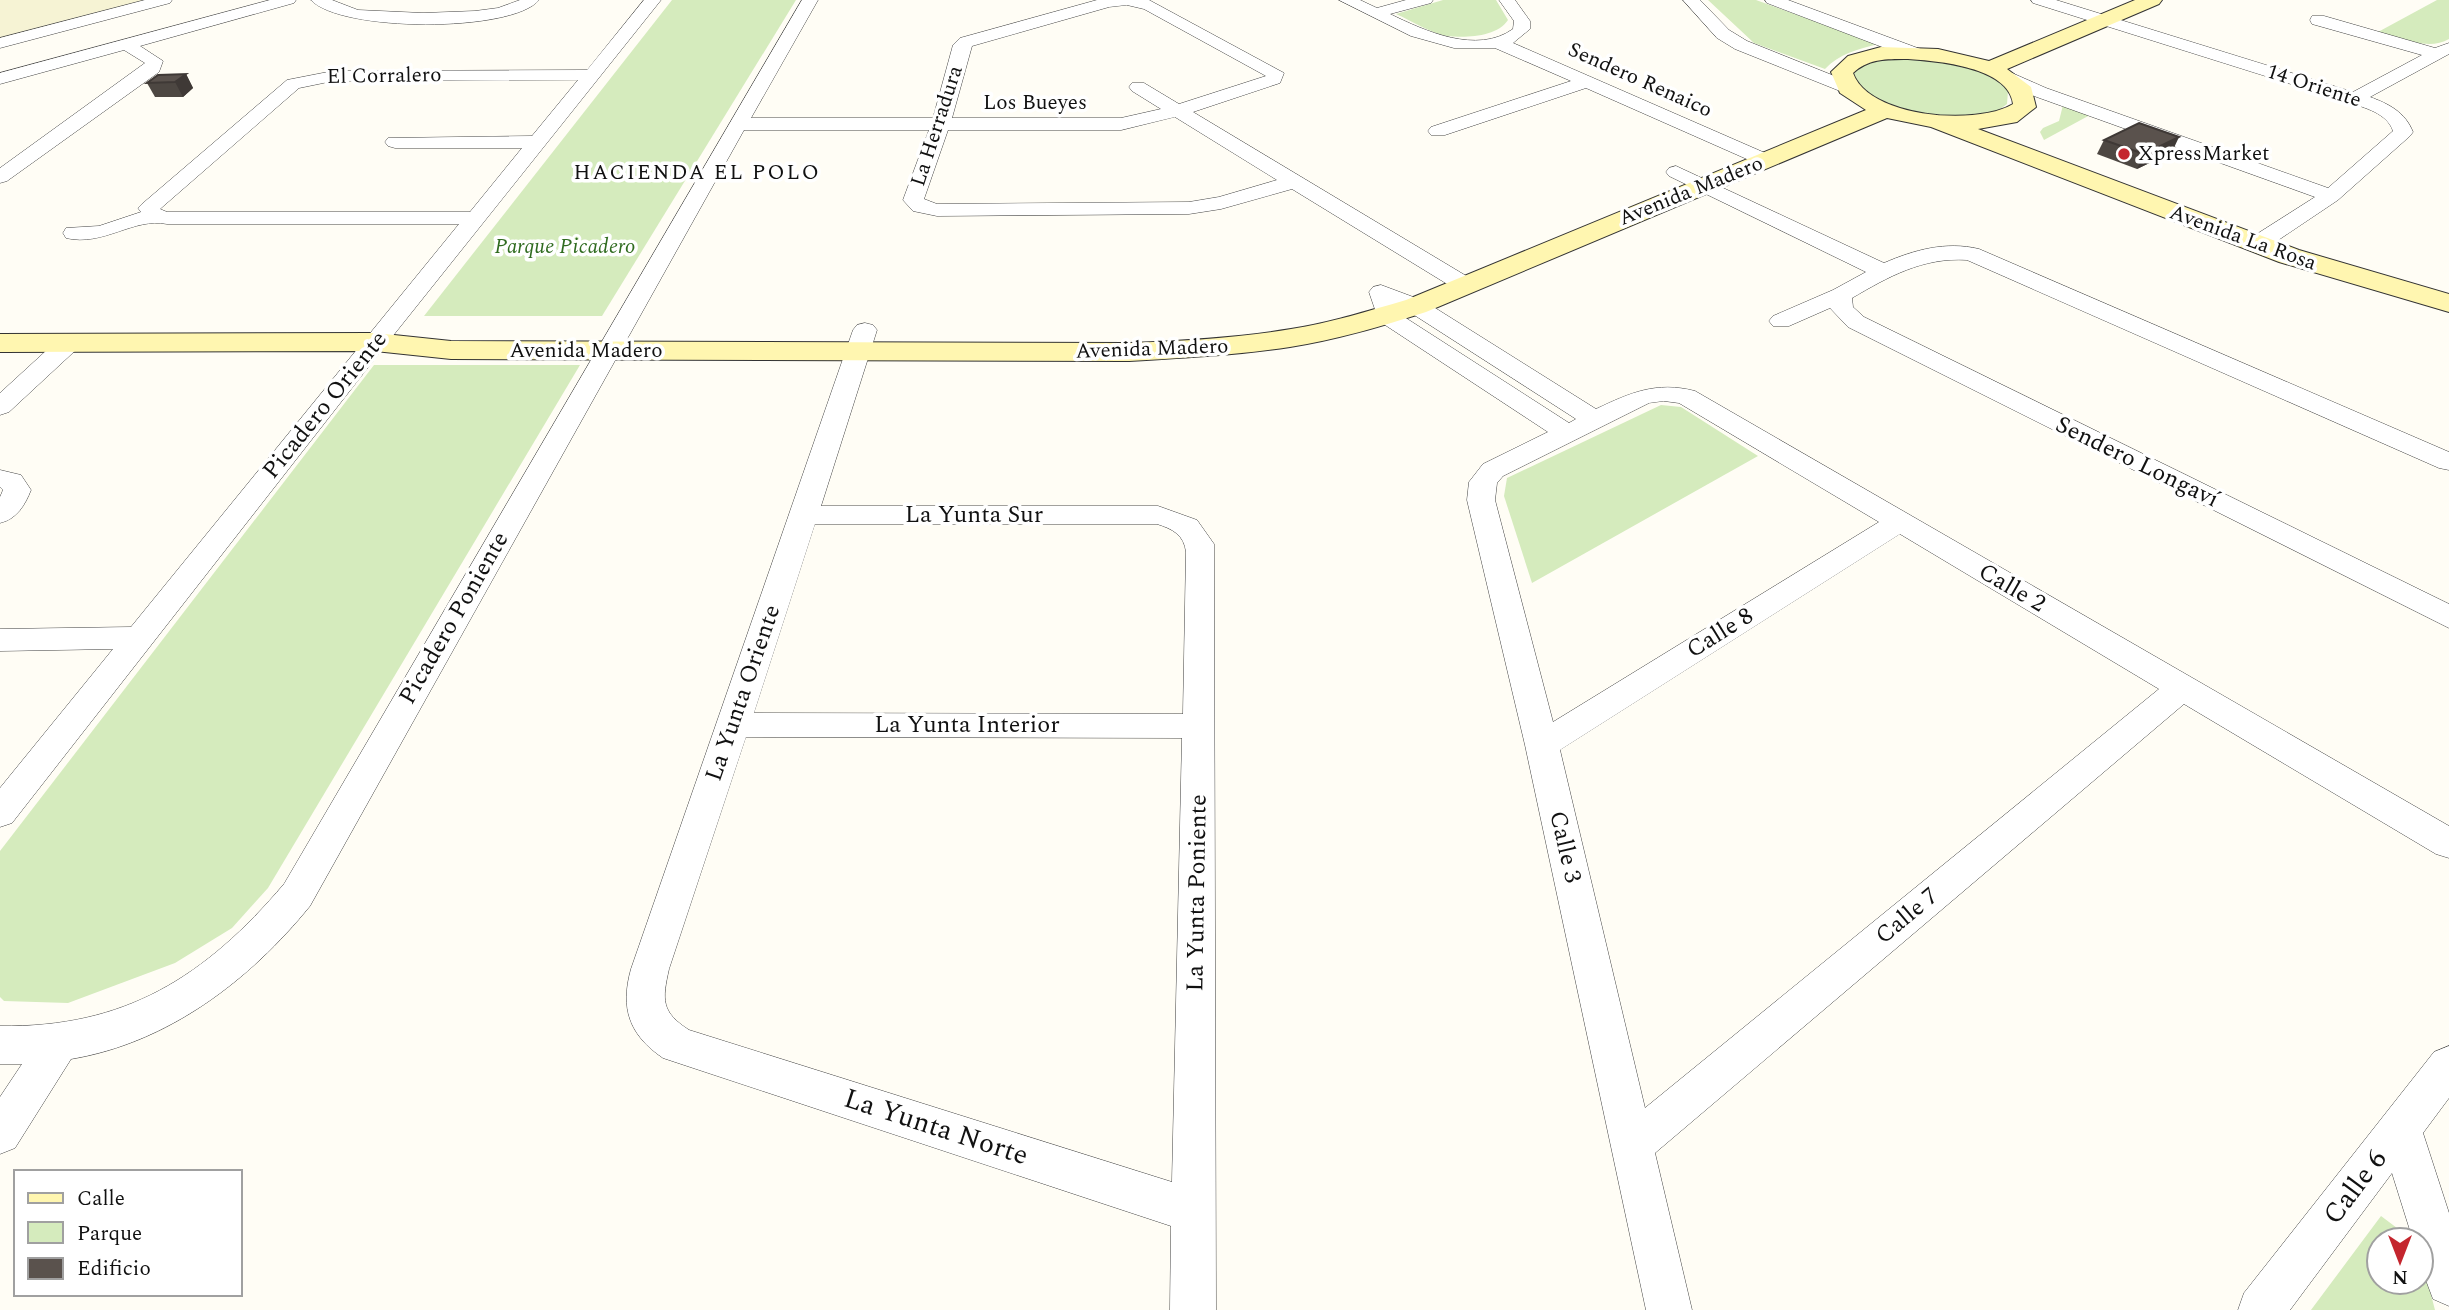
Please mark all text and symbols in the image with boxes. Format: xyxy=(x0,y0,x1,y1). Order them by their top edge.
street label: Sendero Renaico xyxy=(1563,34,1717,126)
street label: 14 Oriente xyxy=(2262,56,2366,116)
street label: El Corralero xyxy=(326,59,442,93)
street label: La Herradura xyxy=(902,61,972,191)
street label: Los Bueyes xyxy=(983,87,1087,119)
place label: XpressMarket xyxy=(2138,138,2270,170)
marker: XpressMarket xyxy=(2116,146,2132,162)
street label: Avenida Madero xyxy=(1614,147,1768,235)
district label: HACIENDA EL POLO xyxy=(573,157,821,189)
street label: Avenida La Rosa xyxy=(2165,197,2322,280)
park label: Parque Picadero xyxy=(495,231,636,263)
street label: Picadero Oriente xyxy=(254,323,396,487)
street label: Avenida Madero xyxy=(1075,330,1229,368)
street label: Avenida Madero xyxy=(509,335,663,367)
street label: Sendero Longaví xyxy=(2049,407,2226,518)
street label: La Yunta Sur xyxy=(905,497,1043,533)
street label: Picadero Poniente xyxy=(390,525,518,711)
street label: Calle 2 xyxy=(1971,554,2053,622)
street label: Calle 8 xyxy=(1680,598,1760,668)
street label: La Yunta Oriente xyxy=(696,600,790,786)
street label: La Yunta Interior xyxy=(874,707,1060,743)
street label: La Yunta Poniente xyxy=(1177,794,1217,992)
street label: Calle 3 xyxy=(1539,807,1591,887)
street label: Calle 7 xyxy=(1868,879,1946,953)
street label: La Yunta Norte xyxy=(838,1077,1034,1177)
street label: Calle 6 xyxy=(2312,1140,2398,1234)
legend xyxy=(14,1170,242,1296)
text: Calle xyxy=(77,1183,125,1215)
text: Parque xyxy=(77,1218,142,1250)
north arrow xyxy=(2365,1226,2435,1296)
text: Edificio xyxy=(77,1253,151,1285)
text: N xyxy=(2392,1262,2408,1291)

